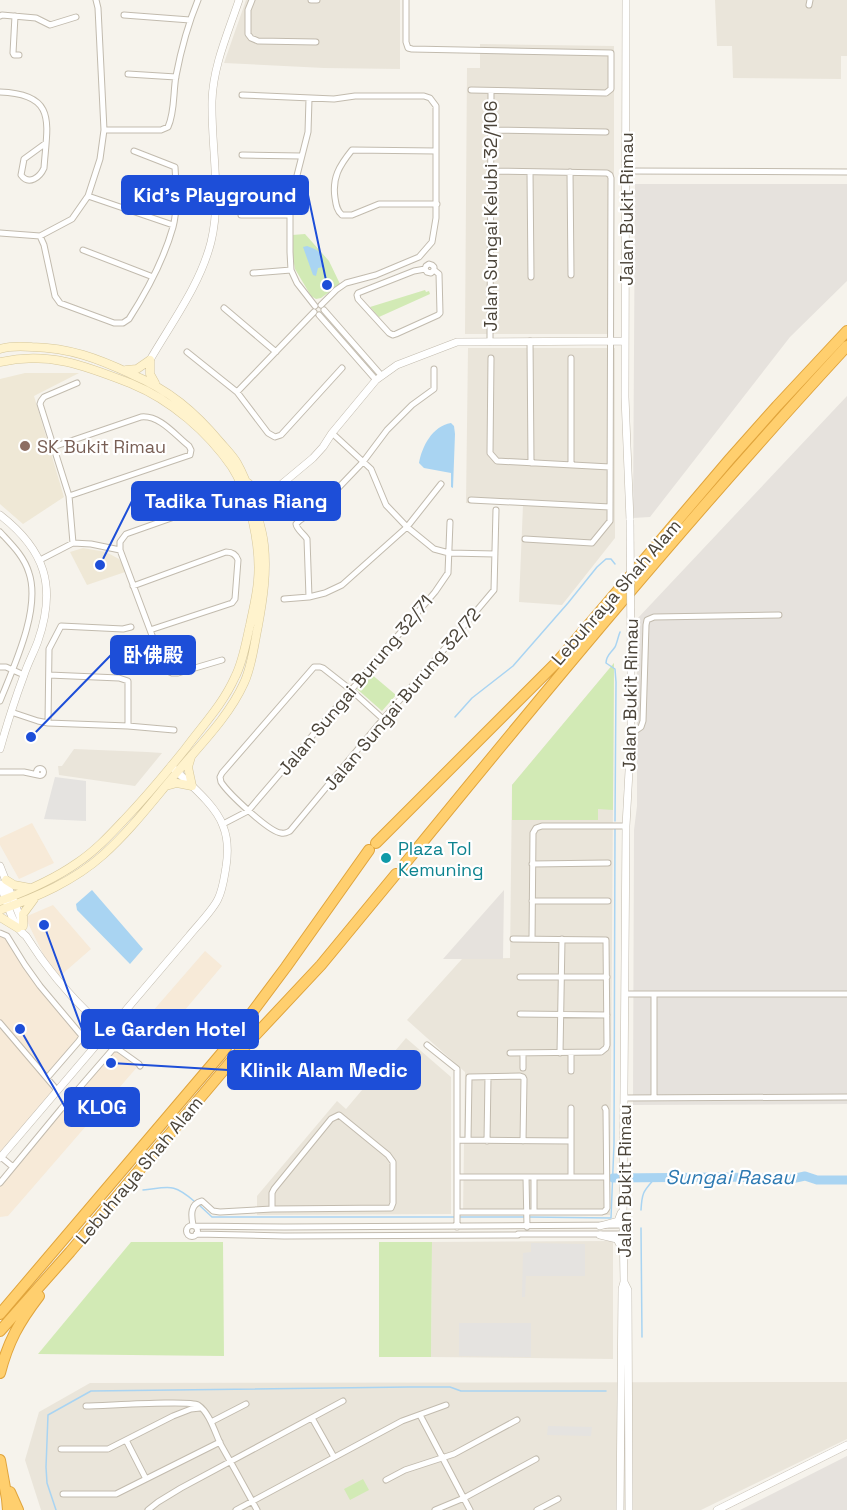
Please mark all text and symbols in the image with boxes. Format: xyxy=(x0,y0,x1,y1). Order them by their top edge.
street label: Jalan Sungai Kelubi 32/106 xyxy=(479,101,502,331)
street label: Jalan Bukit Rimau xyxy=(615,132,638,286)
callout: Kid's Playground xyxy=(122,176,308,214)
text: Kid's Playground xyxy=(134,182,296,208)
place label: SK Bukit Rimau xyxy=(37,435,166,458)
marker: SK Bukit Rimau xyxy=(18,439,32,453)
callout: Tadika Tunas Riang xyxy=(132,482,340,520)
text: Tadika Tunas Riang xyxy=(144,488,328,514)
street label: Lebuhraya Shah Alam xyxy=(546,514,686,670)
street label: Jalan Sungai Burung 32/71 xyxy=(273,590,437,780)
street label: Jalan Sungai Burung 32/72 xyxy=(319,603,485,795)
street label: Jalan Bukit Rimau xyxy=(617,618,643,772)
callout: 卧佛殿 xyxy=(111,636,195,674)
text: 卧佛殿 xyxy=(123,642,183,668)
place label: Plaza Tol Kemuning xyxy=(398,837,484,881)
marker: Plaza Tol Kemuning xyxy=(379,851,393,865)
callout: Le Garden Hotel xyxy=(82,1010,258,1048)
text: Le Garden Hotel xyxy=(94,1016,246,1042)
callout: Klinik Alam Medic xyxy=(228,1051,420,1089)
text: Klinik Alam Medic xyxy=(240,1057,408,1083)
callout: KLOG xyxy=(65,1088,139,1126)
street label: Lebuhraya Shah Alam xyxy=(70,1091,208,1249)
text: KLOG xyxy=(77,1094,127,1120)
street label: Jalan Bukit Rimau xyxy=(613,1104,636,1258)
water label: Sungai Rasau xyxy=(665,1164,796,1190)

